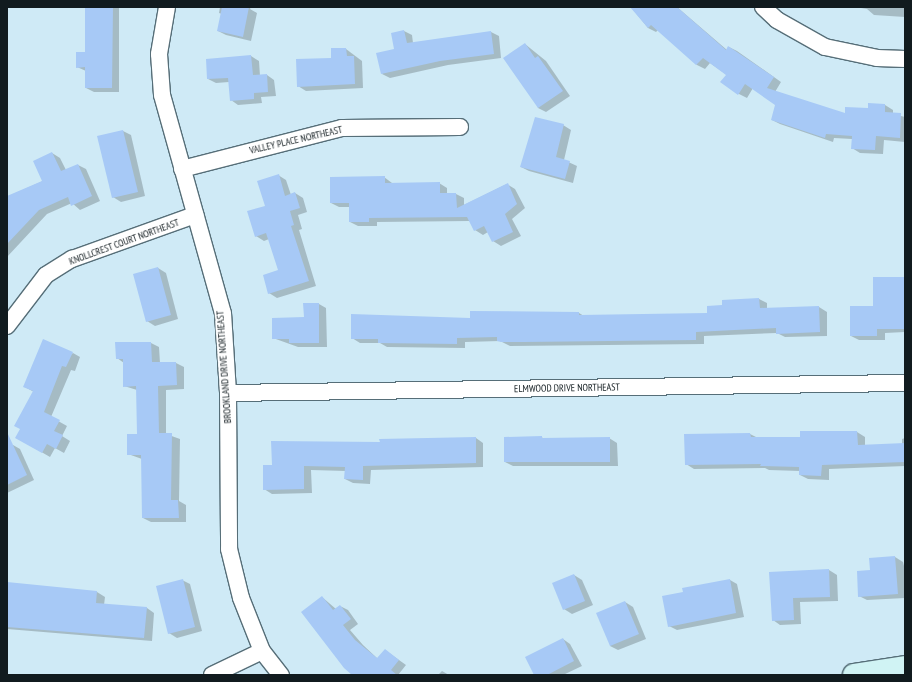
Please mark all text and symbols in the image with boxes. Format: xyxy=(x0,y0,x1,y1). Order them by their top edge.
street label: VALLEY PLACE NORTHEAST xyxy=(248,123,344,157)
street label: KNOLLCREST COURT NORTHEAST xyxy=(67,216,181,268)
street label: BROOKLAND DRIVE NORTHEAST xyxy=(214,310,234,424)
street label: ELMWOOD DRIVE NORTHEAST xyxy=(514,381,620,395)

